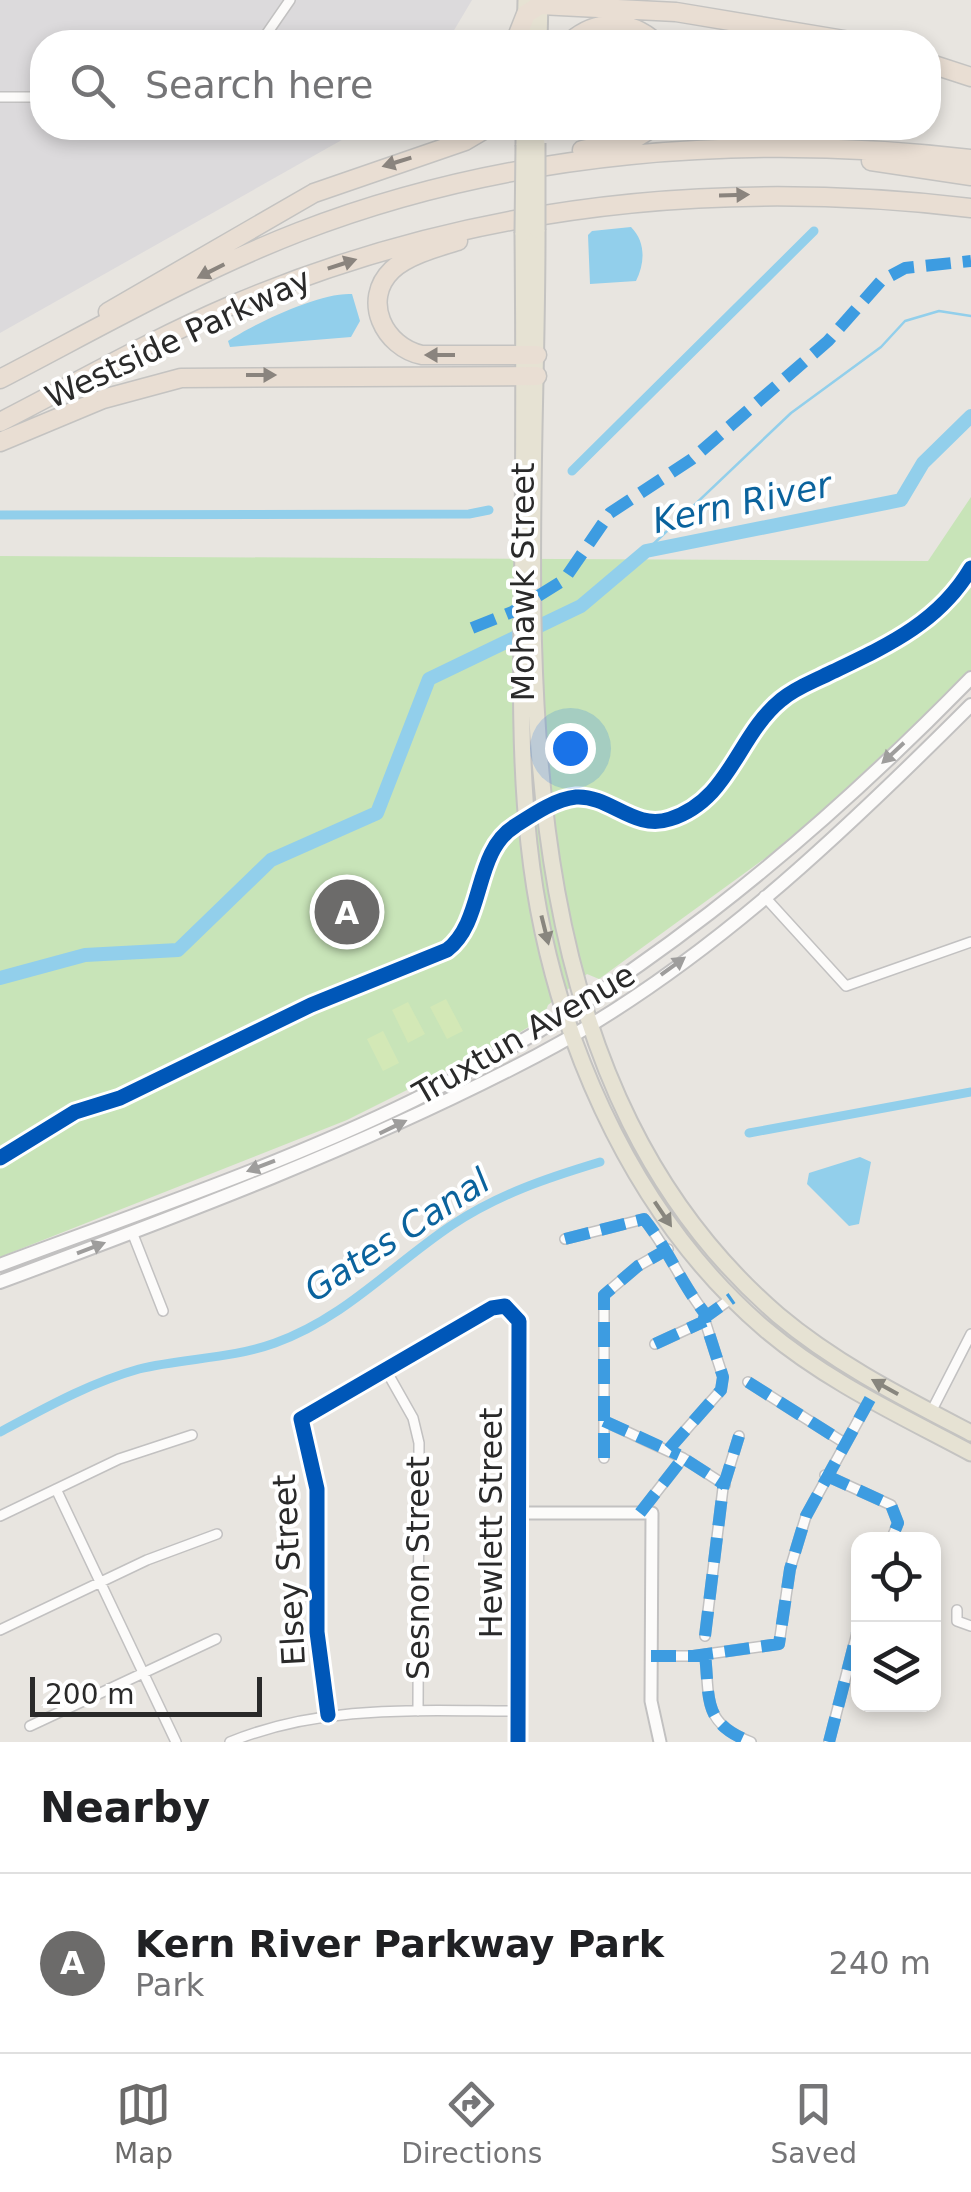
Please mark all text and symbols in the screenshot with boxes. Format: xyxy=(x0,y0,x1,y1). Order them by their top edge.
search box xyxy=(30,30,941,140)
icon: search xyxy=(65,58,120,113)
text: Search here xyxy=(145,63,373,107)
one-way arrow xyxy=(382,156,412,171)
one-way arrow xyxy=(719,186,751,202)
one-way arrow xyxy=(327,255,357,270)
street label: Westside Parkway xyxy=(39,260,317,416)
one-way arrow xyxy=(197,262,226,279)
one-way arrow xyxy=(423,347,455,363)
one-way arrow xyxy=(245,367,277,383)
street label: Mohawk Street xyxy=(504,462,542,702)
water label: Kern River xyxy=(649,464,838,541)
your location xyxy=(545,723,596,774)
one-way arrow xyxy=(881,742,906,764)
pin: A xyxy=(314,874,380,950)
one-way arrow xyxy=(538,915,553,946)
street label: Truxtun Avenue xyxy=(406,955,641,1113)
one-way arrow xyxy=(660,957,686,977)
one-way arrow xyxy=(379,1119,408,1136)
one-way arrow xyxy=(245,1159,275,1175)
water label: Gates Canal xyxy=(297,1160,497,1310)
one-way arrow xyxy=(653,1201,671,1228)
one-way arrow xyxy=(77,1240,107,1255)
one-way arrow xyxy=(871,1378,899,1396)
street label: Hewlett Street xyxy=(472,1408,510,1639)
street label: Sesnon Street xyxy=(399,1456,437,1680)
street label: Elsey Street xyxy=(265,1473,313,1667)
map controls xyxy=(851,1532,941,1712)
button: locate xyxy=(851,1532,941,1622)
button: layers xyxy=(851,1622,941,1712)
scale bar xyxy=(30,1672,262,1716)
text: 200 m xyxy=(45,1678,135,1711)
text: Nearby xyxy=(40,1783,210,1832)
text: Kern River Parkway Park xyxy=(135,1922,664,1966)
text: A xyxy=(60,1944,85,1982)
text: 240 m xyxy=(829,1944,931,1982)
text: Park xyxy=(135,1966,204,2004)
tab: Map xyxy=(114,2077,173,2170)
tab: Directions xyxy=(401,2077,542,2170)
tab: Saved xyxy=(770,2077,857,2170)

